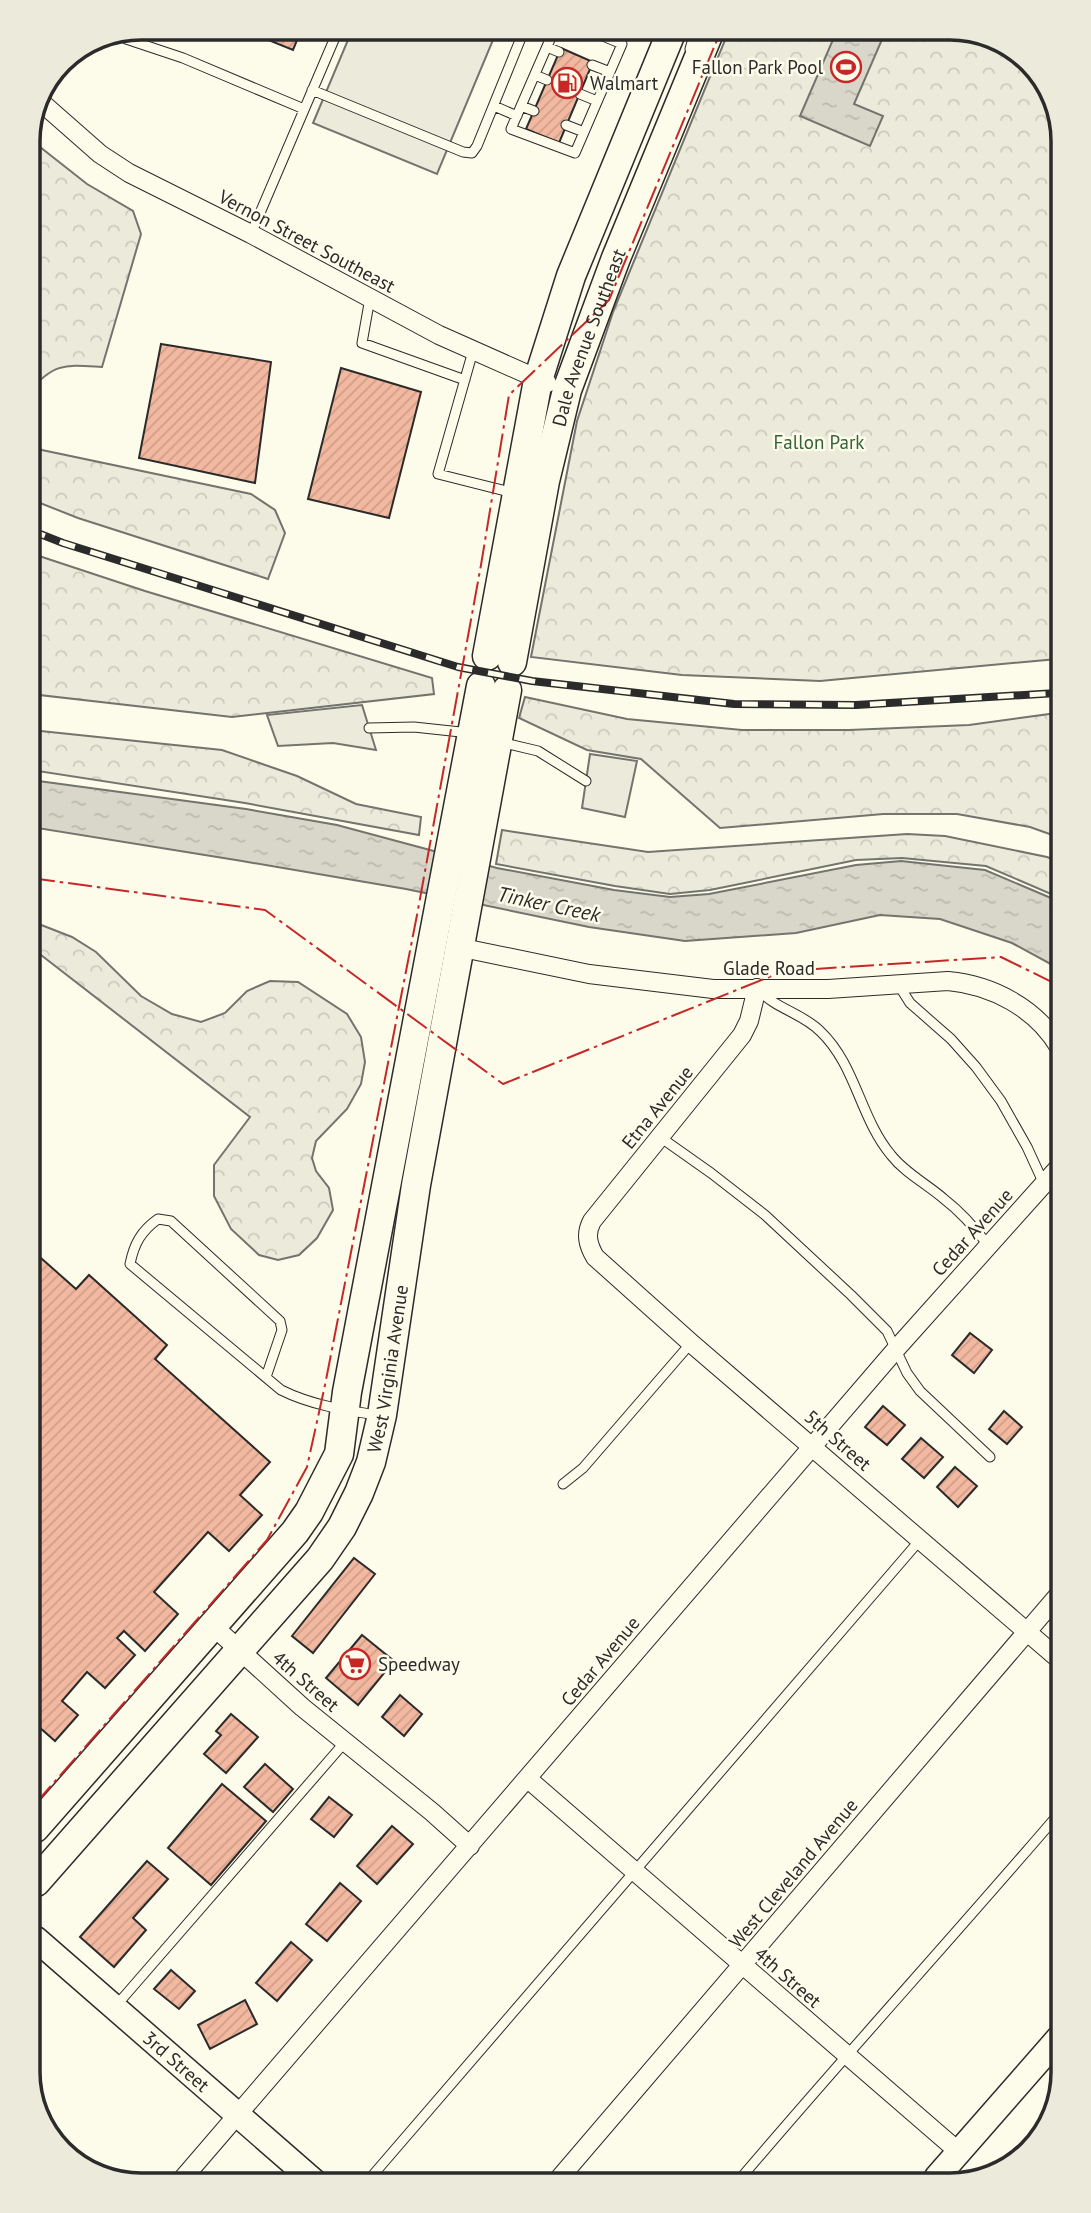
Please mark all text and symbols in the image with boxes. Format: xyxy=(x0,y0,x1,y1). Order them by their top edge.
sports icon: Fallon Park Pool xyxy=(829,50,863,84)
place label: Fallon Park Pool xyxy=(692,55,823,79)
fuel station icon: Walmart xyxy=(550,66,584,100)
place label: Walmart xyxy=(590,71,659,95)
street label: Vernon Street Southeast xyxy=(214,184,400,298)
street label: Dale Avenue Southeast xyxy=(547,245,631,429)
park label: Fallon Park xyxy=(774,430,864,454)
water label: Tinker Creek xyxy=(495,880,604,928)
street label: Glade Road xyxy=(723,956,815,980)
street label: Etna Avenue xyxy=(616,1060,698,1154)
street label: Cedar Avenue xyxy=(926,1183,1018,1281)
street label: West Virginia Avenue xyxy=(362,1283,413,1455)
street label: 5th Street xyxy=(800,1404,877,1476)
street label: Cedar Avenue xyxy=(556,1611,644,1711)
street label: 4th Street xyxy=(268,1645,345,1717)
supermarket icon: Speedway xyxy=(338,1647,372,1681)
place label: Speedway xyxy=(378,1652,460,1676)
street label: West Cleveland Avenue xyxy=(723,1793,863,1953)
street label: 4th Street xyxy=(750,1941,827,2013)
street label: 3rd Street xyxy=(138,2026,215,2097)

